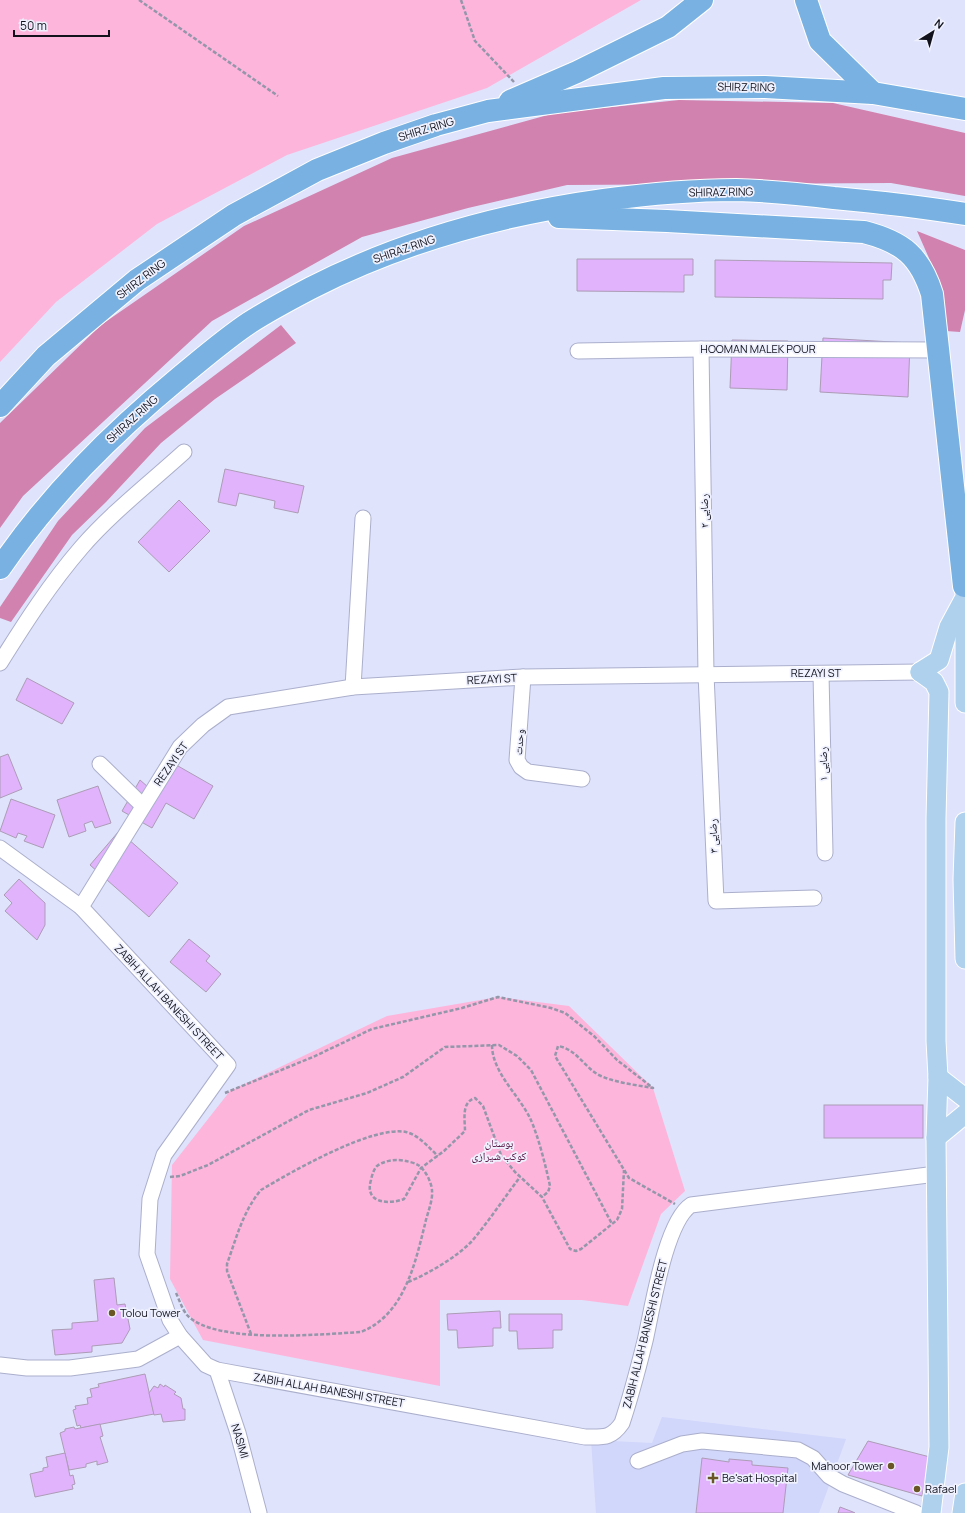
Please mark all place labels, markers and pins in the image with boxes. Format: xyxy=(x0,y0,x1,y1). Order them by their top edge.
place label: Tolou Tower xyxy=(120,1305,181,1320)
marker: Tolou Tower xyxy=(107,1308,117,1318)
place label: Mahoor Tower xyxy=(811,1458,883,1473)
marker: Mahoor Tower xyxy=(886,1461,896,1471)
place label: Be'sat Hospital xyxy=(722,1470,797,1485)
marker: Be'sat Hospital xyxy=(707,1472,719,1484)
place label: Rafael xyxy=(925,1481,957,1496)
marker: Rafael xyxy=(912,1484,922,1494)

